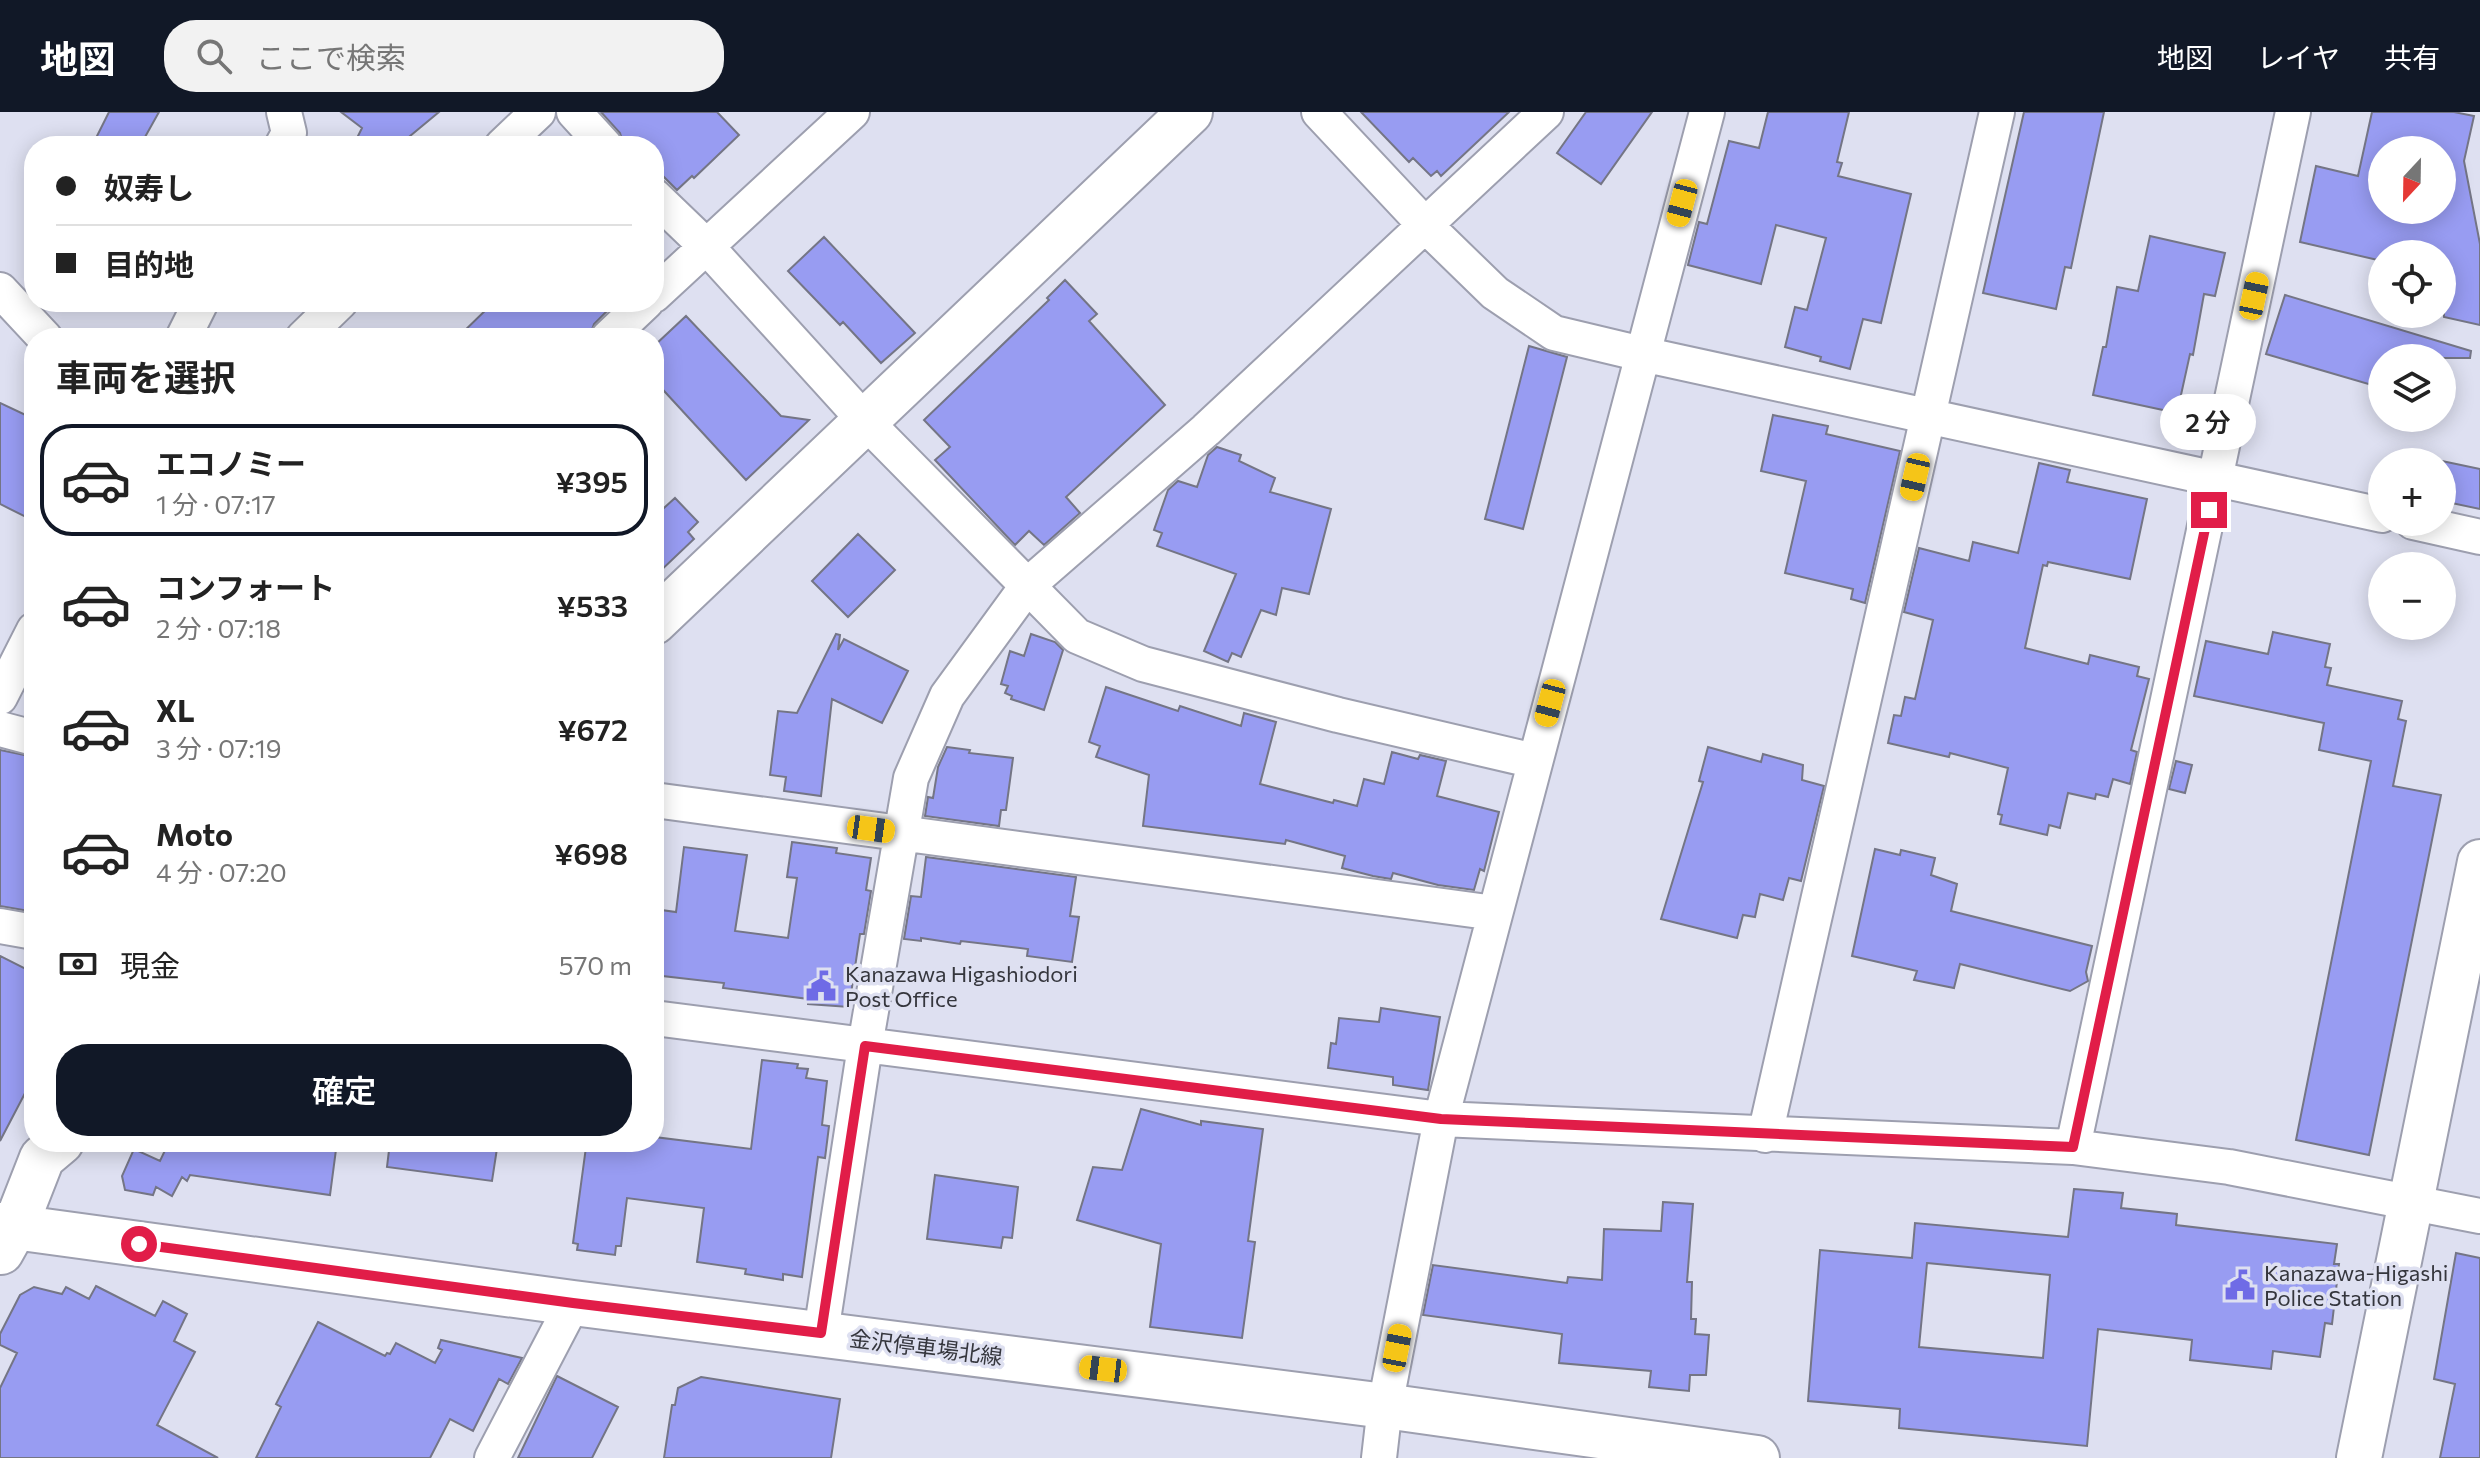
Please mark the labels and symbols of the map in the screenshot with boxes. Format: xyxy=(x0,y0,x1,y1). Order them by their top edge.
north arrow xyxy=(2368,136,2456,224)
car xyxy=(1664,177,1700,229)
car xyxy=(2237,270,2271,322)
callout: 2 分 xyxy=(2161,394,2257,450)
car xyxy=(1898,451,1932,503)
route end xyxy=(2191,492,2227,528)
car xyxy=(1532,677,1568,729)
car xyxy=(846,814,896,844)
place label: Kanazawa Higashiodori Post Office xyxy=(845,960,1078,1012)
public building icon: Kanazawa Higashiodori Post Office xyxy=(804,969,838,1003)
route start xyxy=(121,1226,157,1262)
place label: Kanazawa-Higashi Police Station xyxy=(2264,1259,2448,1311)
public building icon: Kanazawa-Higashi Police Station xyxy=(2223,1268,2257,1302)
car xyxy=(1381,1322,1413,1374)
street label: 金沢停車場北線 xyxy=(848,1324,1004,1370)
car xyxy=(1078,1354,1128,1384)

